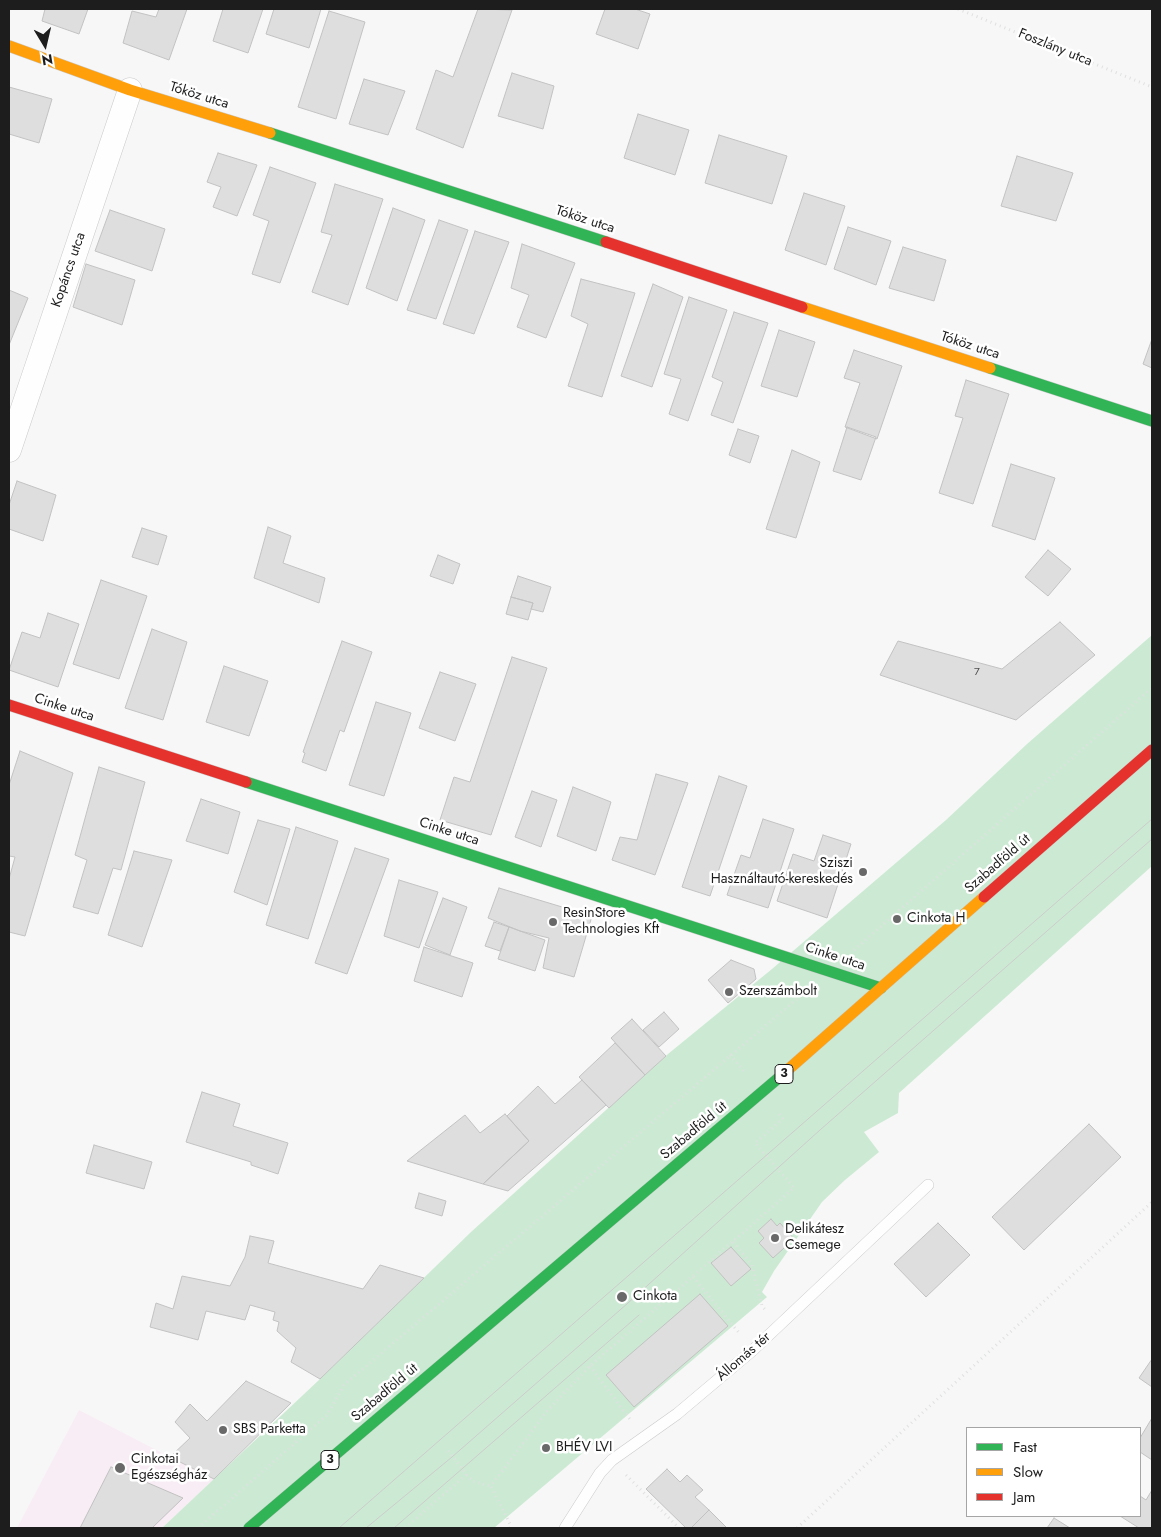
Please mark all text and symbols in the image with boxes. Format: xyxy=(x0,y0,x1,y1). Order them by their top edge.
north arrow xyxy=(20,20,70,70)
street label: Foszlány utca xyxy=(1016,26,1094,70)
text: N xyxy=(40,49,54,71)
street label: Tóköz utca xyxy=(167,79,231,113)
street label: Tóköz utca xyxy=(553,203,617,237)
street label: Kopáncs utca xyxy=(48,230,90,310)
street label: Tóköz utca xyxy=(938,329,1002,363)
house number: 7 xyxy=(974,665,980,679)
street label: Cinke utca xyxy=(32,690,96,726)
street label: Cinke utca xyxy=(417,814,481,850)
street label: Szabadföld út xyxy=(962,831,1034,897)
place label: Sziszi Használtautó-kereskedés xyxy=(711,856,853,889)
marker: Sziszi Használtautó-kereskedés xyxy=(857,866,869,878)
place label: ResinStore Technologies Kft xyxy=(563,906,659,939)
place label: Cinkota H xyxy=(907,911,965,927)
marker: Cinkota H xyxy=(891,913,903,925)
marker: ResinStore Technologies Kft xyxy=(547,916,559,928)
street label: Cinke utca xyxy=(803,939,867,975)
place label: Szerszámbolt xyxy=(739,984,817,1000)
marker: Szerszámbolt xyxy=(723,986,735,998)
road number: 3 xyxy=(775,1064,793,1084)
street label: Szabadföld út xyxy=(657,1098,731,1164)
place label: Delikátesz Csemege xyxy=(785,1222,844,1254)
marker: Delikátesz Csemege xyxy=(769,1232,781,1244)
place label: Cinkota xyxy=(633,1289,677,1305)
marker: Cinkota xyxy=(615,1290,629,1304)
street label: Állomás tér xyxy=(713,1329,775,1385)
street label: Szabadföld út xyxy=(348,1360,422,1426)
place label: SBS Parketta xyxy=(233,1422,306,1438)
marker: SBS Parketta xyxy=(217,1424,229,1436)
legend xyxy=(966,1427,1141,1517)
text: Fast xyxy=(1013,1436,1037,1458)
place label: BHÉV LVI xyxy=(556,1440,613,1456)
marker: BHÉV LVI xyxy=(540,1442,552,1454)
road number: 3 xyxy=(321,1450,339,1470)
place label: Cinkotai Egészségház xyxy=(131,1452,207,1484)
marker: Cinkotai Egészségház xyxy=(113,1461,127,1475)
text: Slow xyxy=(1013,1461,1043,1483)
text: Jam xyxy=(1013,1486,1036,1508)

